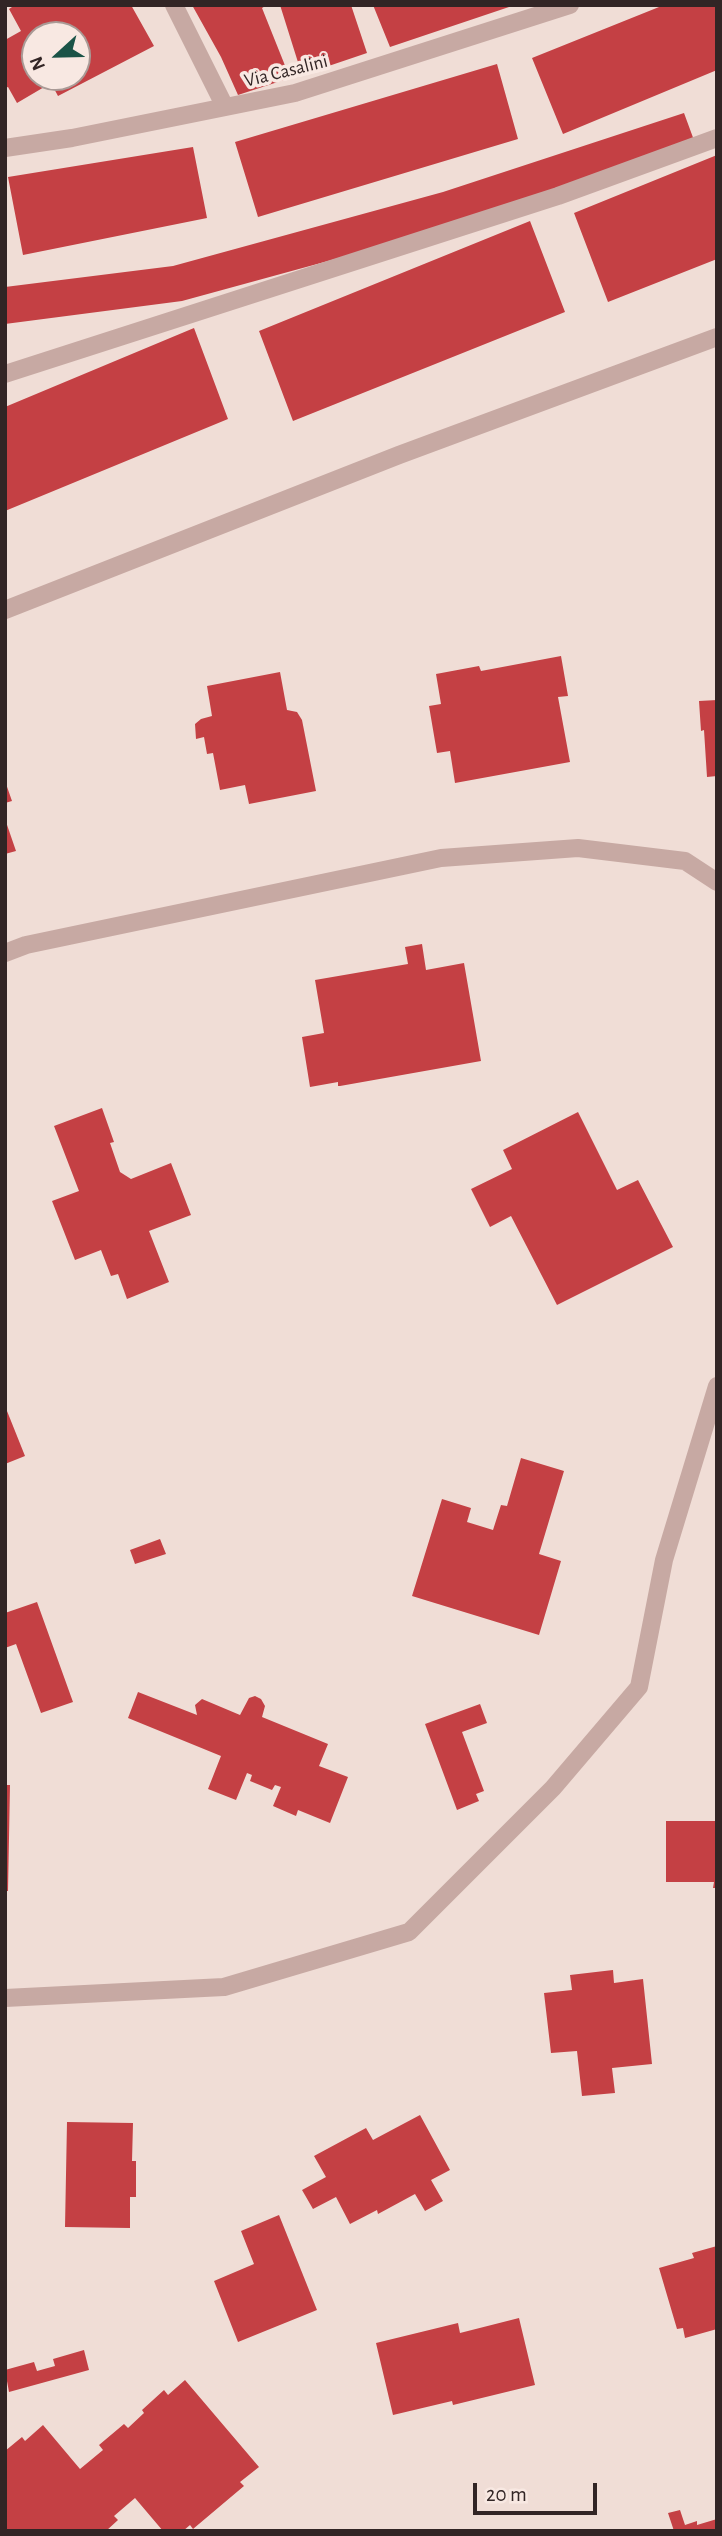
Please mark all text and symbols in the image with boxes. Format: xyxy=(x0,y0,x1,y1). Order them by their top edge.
north arrow xyxy=(21,21,91,91)
street label: Via Casalini xyxy=(242,50,330,92)
text: N xyxy=(27,54,49,73)
scale bar xyxy=(477,2470,601,2514)
text: 20 m xyxy=(486,2484,527,2505)

